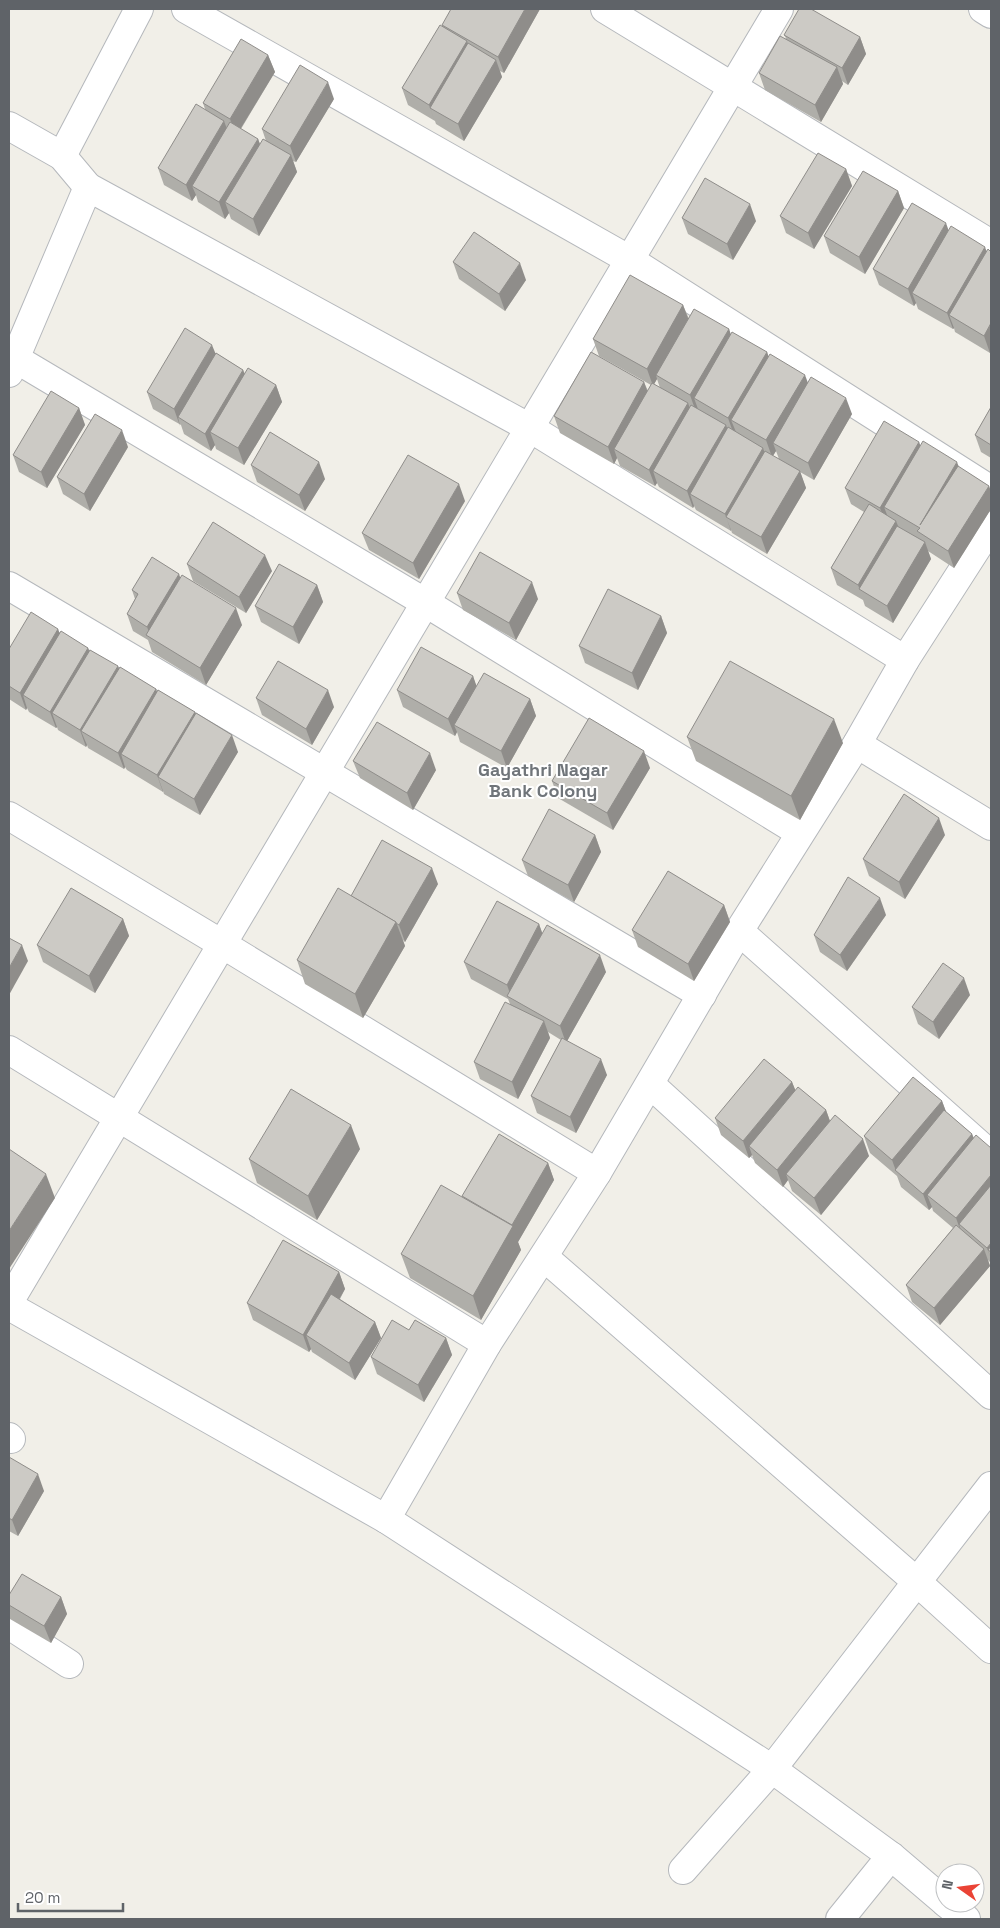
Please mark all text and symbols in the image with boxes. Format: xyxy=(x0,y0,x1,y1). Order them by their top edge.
district label: Gayathri Nagar Bank Colony xyxy=(478,758,608,802)
north arrow xyxy=(935,1863,985,1913)
text: N xyxy=(938,1878,957,1892)
scale bar xyxy=(18,1880,122,1912)
text: 20 m xyxy=(25,1888,60,1907)

